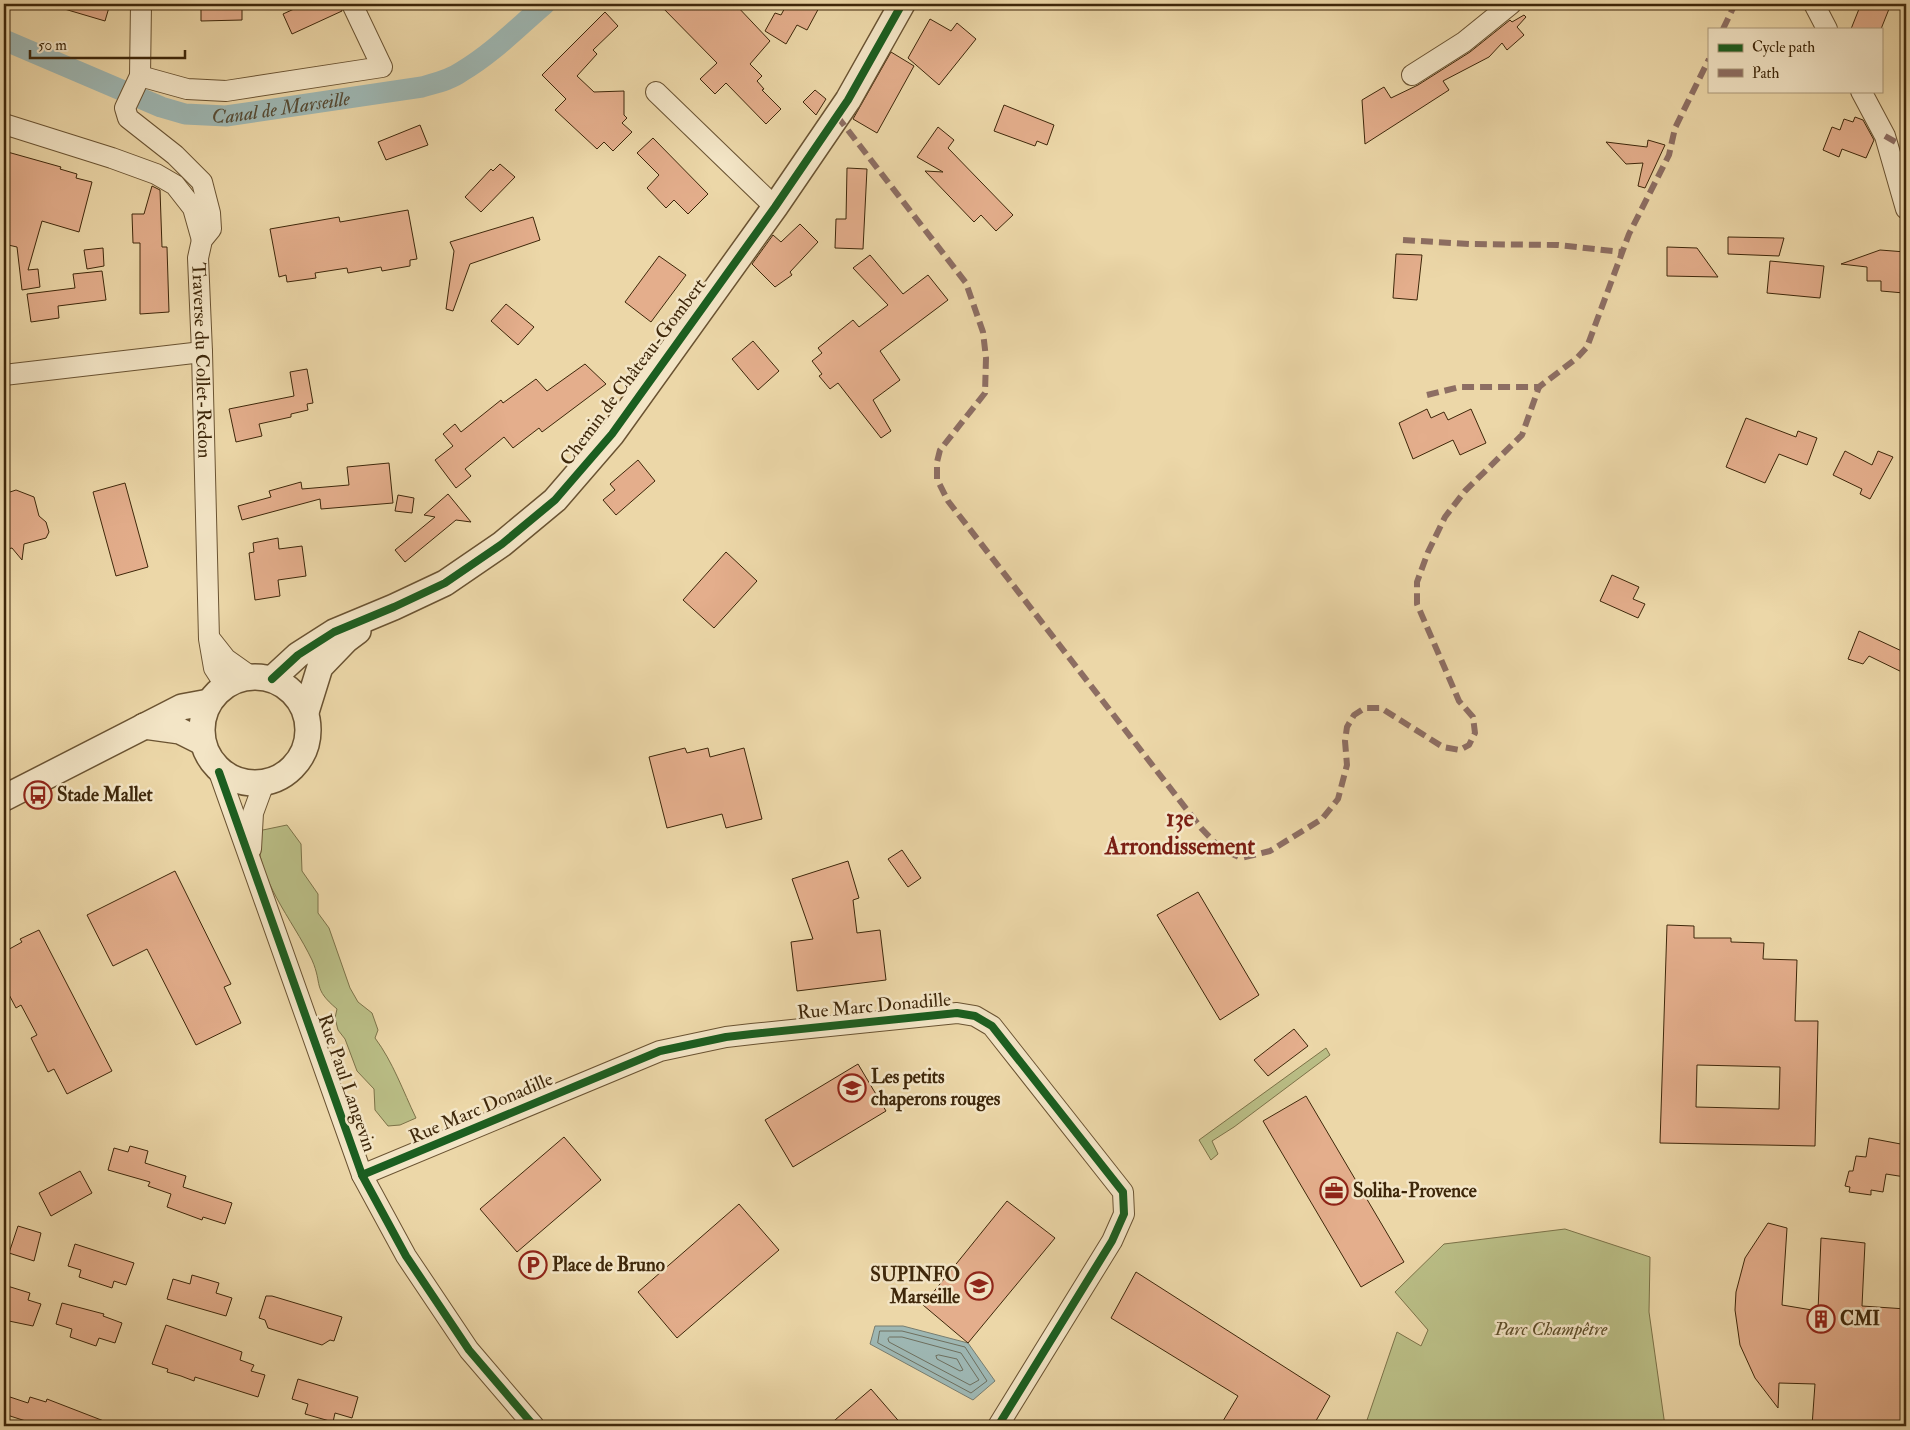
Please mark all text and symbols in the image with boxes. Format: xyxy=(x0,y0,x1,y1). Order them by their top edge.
scale bar xyxy=(30,28,185,60)
legend xyxy=(1708,28,1882,92)
text: 50 m xyxy=(38,36,67,55)
text: Cycle path xyxy=(1752,38,1815,58)
text: Path xyxy=(1752,64,1779,83)
water label: Canal de Marseille xyxy=(211,85,352,129)
street label: Traverse du Collet-Redon xyxy=(186,262,217,459)
street label: Chemin de Château-Gombert xyxy=(555,274,711,470)
bus stop icon: Stade Mallet xyxy=(23,780,53,810)
place label: Stade Mallet xyxy=(57,783,154,807)
district label: 13e Arrondissement xyxy=(1104,803,1255,862)
street label: Rue Marc Donadille xyxy=(796,987,952,1025)
street label: Rue Paul Langevin xyxy=(312,1011,382,1155)
place label: Les petits chaperons rouges xyxy=(871,1065,1001,1112)
street label: Rue Marc Donadille xyxy=(405,1067,557,1149)
school or university icon: Les petits chaperons rouges xyxy=(837,1073,867,1103)
office icon: Soliha-Provence xyxy=(1319,1176,1349,1206)
place label: Soliha-Provence xyxy=(1353,1179,1477,1203)
parking icon: Place de Bruno xyxy=(518,1250,548,1280)
place label: Place de Bruno xyxy=(552,1253,665,1277)
place label: SUPINFO Marseille xyxy=(870,1263,960,1309)
school or university icon: SUPINFO Marseille xyxy=(964,1271,994,1301)
building icon: CMI xyxy=(1806,1304,1836,1334)
place label: CMI xyxy=(1840,1307,1880,1331)
park label: Parc Champêtre xyxy=(1494,1317,1608,1341)

